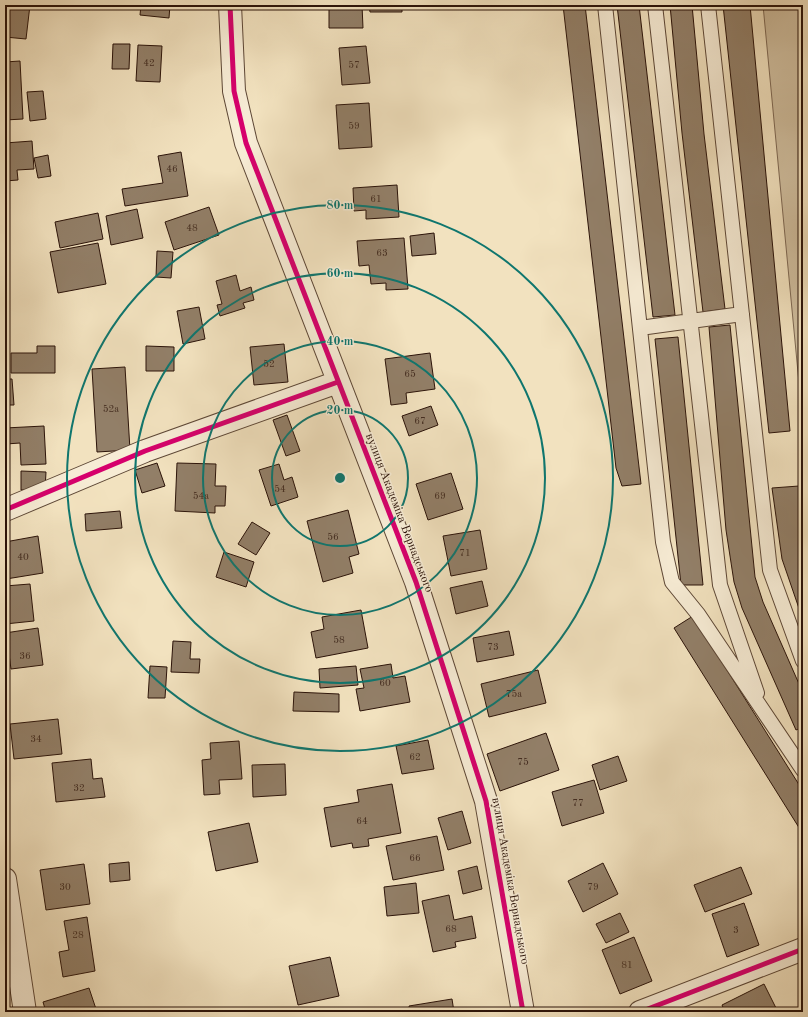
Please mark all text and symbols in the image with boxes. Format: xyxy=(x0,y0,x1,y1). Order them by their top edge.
house number: 42 xyxy=(143,58,155,68)
house number: 57 xyxy=(348,60,360,70)
house number: 59 xyxy=(348,121,360,131)
house number: 46 xyxy=(166,164,178,174)
house number: 61 xyxy=(370,194,382,204)
text: 80 m xyxy=(327,200,354,212)
house number: 48 xyxy=(186,223,198,233)
house number: 63 xyxy=(376,248,388,258)
text: 60 m xyxy=(327,268,354,280)
text: 40 m xyxy=(327,336,354,348)
house number: 52 xyxy=(263,359,275,369)
house number: 65 xyxy=(404,369,416,379)
house number: 52а xyxy=(103,404,119,414)
text: 20 m xyxy=(327,405,354,417)
house number: 67 xyxy=(414,416,426,426)
street label: вулиця Академіка Вернадського xyxy=(363,431,436,594)
centre of rings xyxy=(333,471,347,485)
house number: 54 xyxy=(274,484,286,494)
house number: 54а xyxy=(193,491,209,501)
house number: 69 xyxy=(434,491,446,501)
house number: 56 xyxy=(327,532,339,542)
house number: 71 xyxy=(459,548,471,558)
house number: 40 xyxy=(17,552,29,562)
house number: 58 xyxy=(333,635,345,645)
house number: 73 xyxy=(487,642,499,652)
house number: 36 xyxy=(19,651,31,661)
house number: 60 xyxy=(379,678,391,688)
house number: 75а xyxy=(506,689,522,699)
house number: 34 xyxy=(30,734,42,744)
house number: 62 xyxy=(409,752,421,762)
house number: 75 xyxy=(517,757,529,767)
house number: 32 xyxy=(73,783,85,793)
street label: вулиця Академіка Вернадського xyxy=(489,796,532,965)
house number: 77 xyxy=(572,798,584,808)
house number: 64 xyxy=(356,816,368,826)
house number: 66 xyxy=(409,853,421,863)
house number: 30 xyxy=(59,882,71,892)
house number: 79 xyxy=(587,882,599,892)
house number: 68 xyxy=(445,924,457,934)
house number: 3 xyxy=(733,925,739,935)
house number: 28 xyxy=(72,930,84,940)
house number: 81 xyxy=(621,960,633,970)

